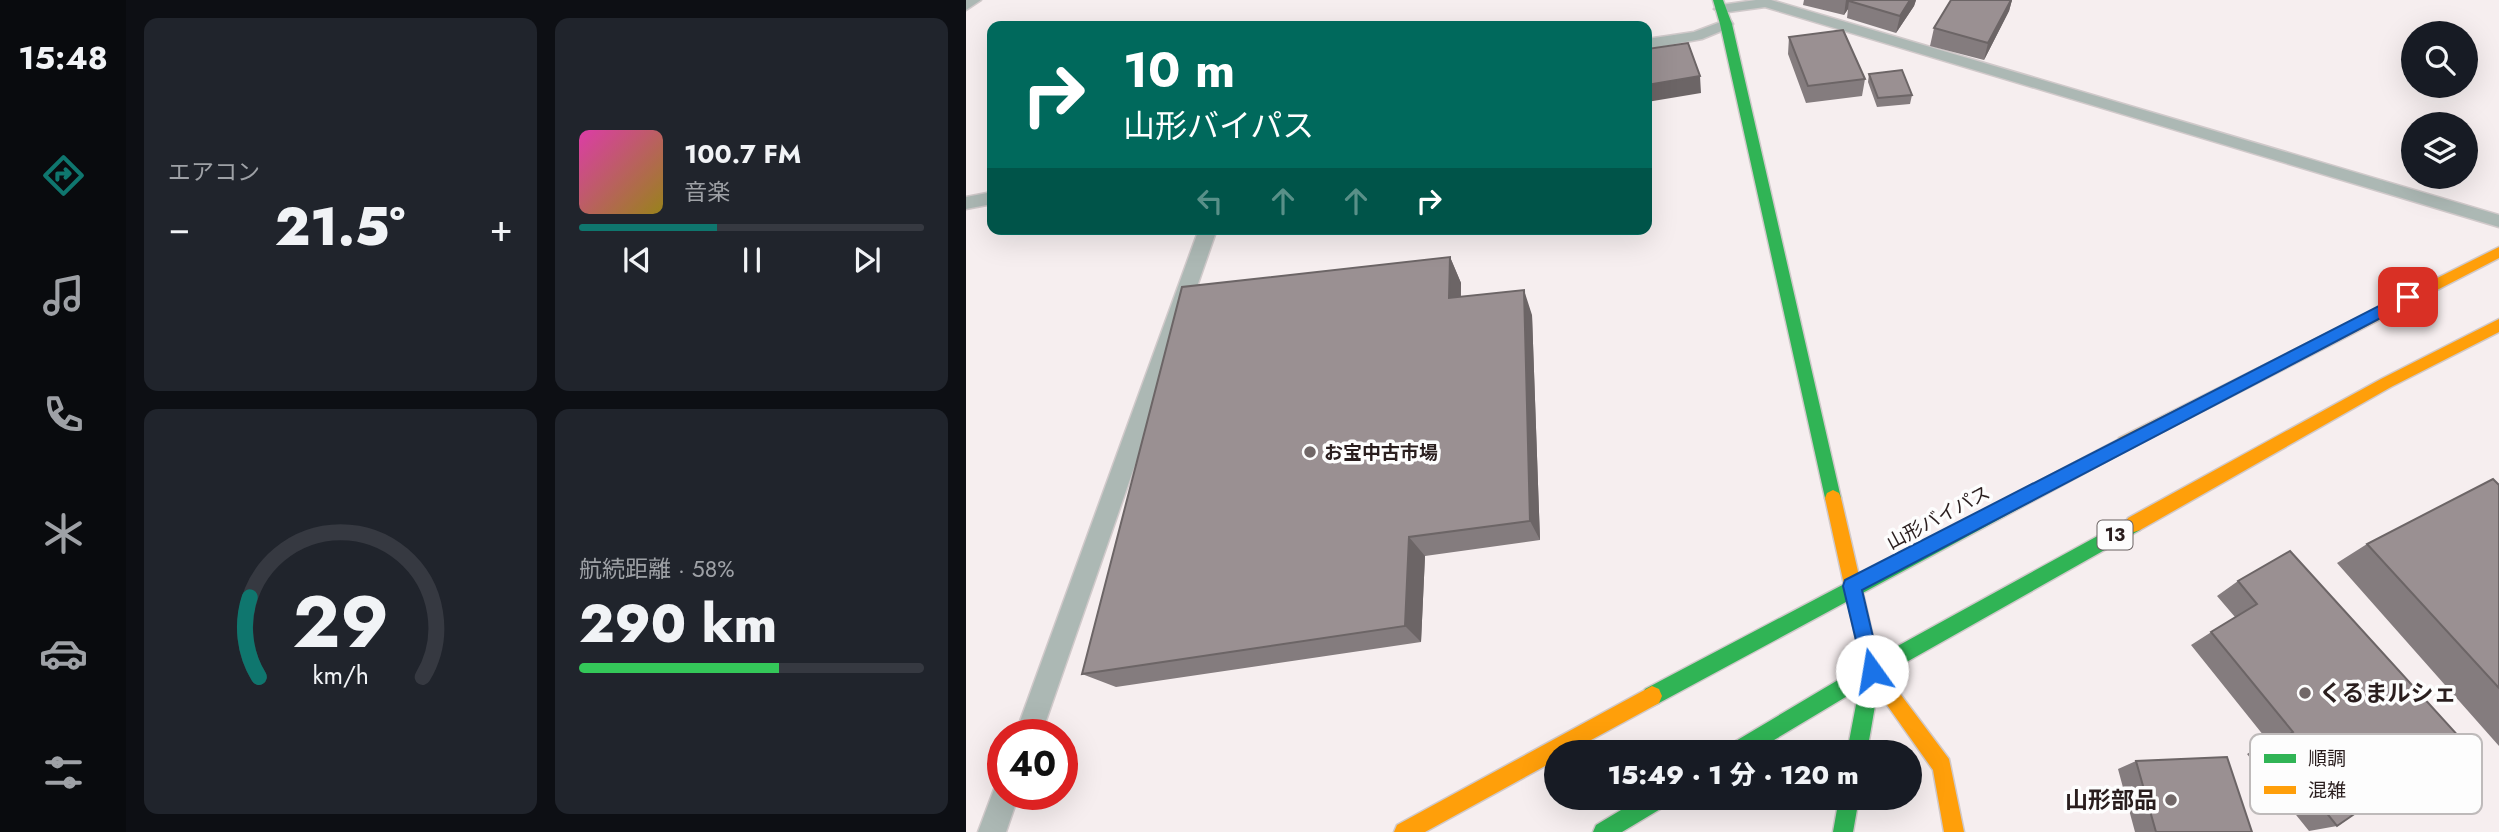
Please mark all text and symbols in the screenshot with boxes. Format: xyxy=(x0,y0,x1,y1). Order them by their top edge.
map controls xyxy=(2401,21,2478,189)
button: search xyxy=(2401,21,2478,98)
text: 15:48 xyxy=(18,35,108,81)
text: 10 m xyxy=(1123,35,1235,105)
icon: right xyxy=(1008,49,1099,140)
text: 山形バイパス xyxy=(1123,103,1314,149)
button: layers xyxy=(2401,112,2478,189)
text: 100.7 FM xyxy=(684,135,801,173)
icon: directions xyxy=(39,151,88,200)
text: エアコン xyxy=(168,155,260,189)
text: 音楽 xyxy=(684,175,730,209)
icon: left xyxy=(1191,182,1229,220)
icon: ahead xyxy=(1264,182,1302,220)
icon: ahead xyxy=(1337,182,1375,220)
icon: right xyxy=(1410,182,1448,220)
text: 21.5° xyxy=(275,189,405,265)
text: − xyxy=(168,200,190,255)
text: + xyxy=(490,200,513,255)
icon: previous xyxy=(618,241,656,279)
icon: pause xyxy=(733,241,771,279)
icon: next xyxy=(848,241,886,279)
pin xyxy=(2378,267,2438,327)
icon: music xyxy=(39,271,88,320)
icon: arrive xyxy=(2389,278,2427,316)
icon: phone xyxy=(39,390,88,439)
place label: お宝中古市場 xyxy=(1324,439,1438,466)
marker: お宝中古市場 xyxy=(1302,444,1318,460)
street label: 山形バイパス xyxy=(1882,479,1995,556)
icon: climate xyxy=(39,509,88,558)
road number: 13 xyxy=(2098,520,2132,550)
text: 航続距離 · 58% xyxy=(579,552,735,586)
text: 29 xyxy=(292,570,389,675)
text: 290 km xyxy=(579,586,777,662)
icon: car xyxy=(39,629,88,678)
position arrow xyxy=(1835,634,1909,708)
text: km/h xyxy=(312,657,369,693)
place label: くるまルシェ xyxy=(2319,676,2457,710)
marker: くるまルシェ xyxy=(2297,685,2313,701)
speed limit sign: 40 xyxy=(987,719,1078,810)
legend xyxy=(2250,734,2482,814)
text: 順調 xyxy=(2308,745,2346,772)
icon: filters xyxy=(39,748,88,797)
text: 15:49 · 1 分 · 120 m xyxy=(1607,756,1859,794)
text: 混雑 xyxy=(2308,777,2346,804)
place label: 山形部品 xyxy=(2065,783,2157,817)
marker: 山形部品 xyxy=(2163,792,2179,808)

